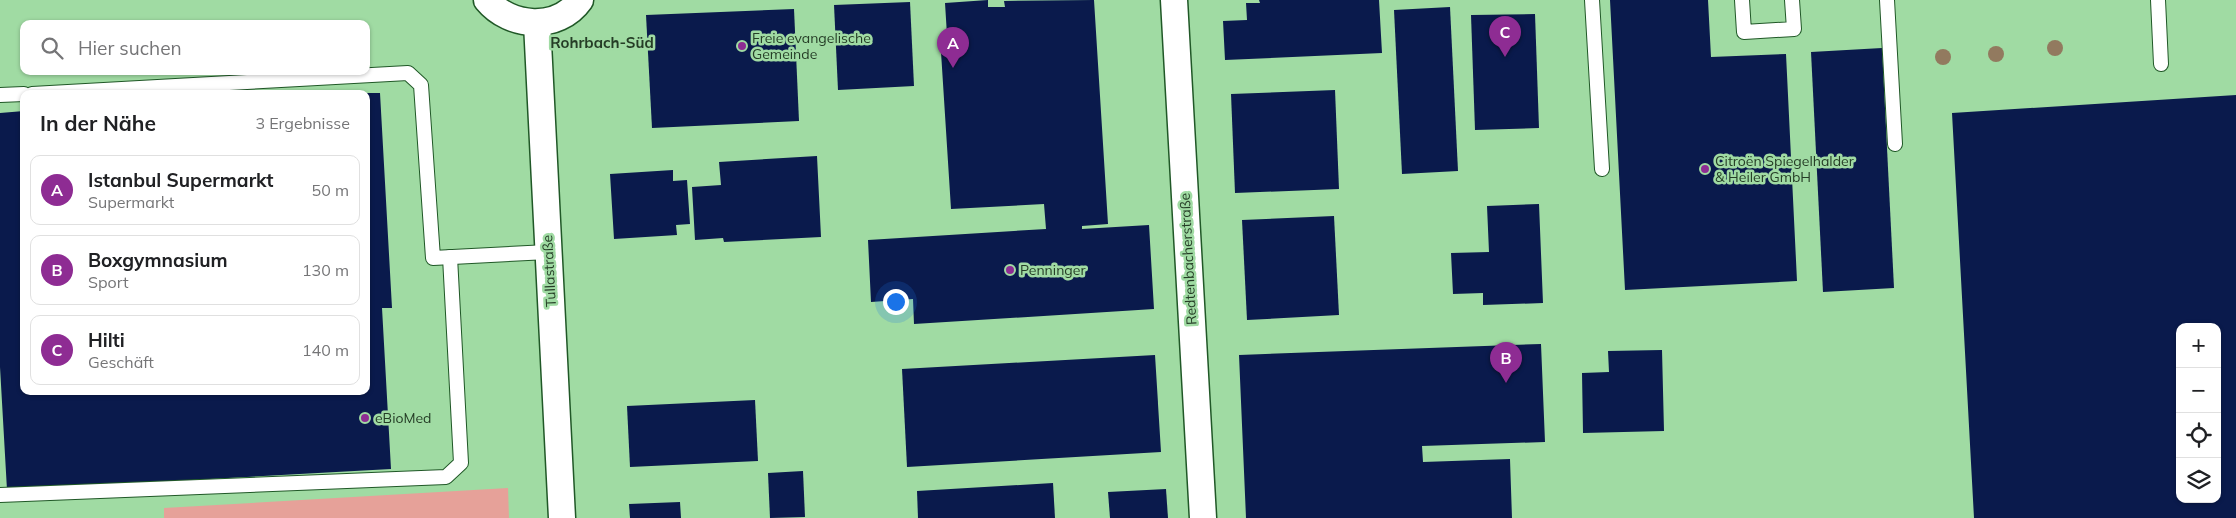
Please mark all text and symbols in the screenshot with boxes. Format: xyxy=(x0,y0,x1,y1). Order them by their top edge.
pin: C xyxy=(1489,16,1521,57)
search box xyxy=(20,20,370,75)
pin: A xyxy=(937,27,969,68)
place label: Freie evangelische Gemeinde xyxy=(752,29,871,63)
district label: Rohrbach-Süd xyxy=(550,33,654,52)
icon: search xyxy=(38,34,66,62)
text: Hier suchen xyxy=(78,36,182,60)
marker: Freie evangelische Gemeinde xyxy=(736,40,748,52)
text: In der Nähe xyxy=(40,110,156,136)
text: 3 Ergebnisse xyxy=(255,113,350,133)
place label: Citroën Spiegelhalder & Heiler GmbH xyxy=(1715,152,1855,186)
marker: Citroën Spiegelhalder & Heiler GmbH xyxy=(1699,163,1711,175)
text: Istanbul Supermarkt xyxy=(88,168,274,192)
text: A xyxy=(51,180,63,200)
text: 50 m xyxy=(312,180,349,200)
text: Supermarkt xyxy=(88,192,174,212)
street label: Redtenbacherstraße xyxy=(1176,192,1200,326)
street label: Tullastraße xyxy=(538,234,560,308)
text: Boxgymnasium xyxy=(88,248,228,272)
text: B xyxy=(51,260,63,280)
text: 130 m xyxy=(302,260,349,280)
place label: Penninger xyxy=(1020,261,1086,279)
marker: Penninger xyxy=(1004,264,1016,276)
text: Sport xyxy=(88,272,129,292)
your location xyxy=(883,289,909,315)
map controls xyxy=(2176,323,2221,503)
button: + xyxy=(2176,323,2221,368)
text: Hilti xyxy=(88,328,125,352)
text: C xyxy=(52,340,62,360)
text: 140 m xyxy=(302,340,349,360)
pin: B xyxy=(1490,342,1522,383)
text: Geschäft xyxy=(88,352,154,372)
button: − xyxy=(2176,368,2221,413)
place label: eBioMed xyxy=(375,409,432,427)
marker: eBioMed xyxy=(359,412,371,424)
button: locate xyxy=(2176,413,2221,458)
button: layers xyxy=(2176,458,2221,503)

